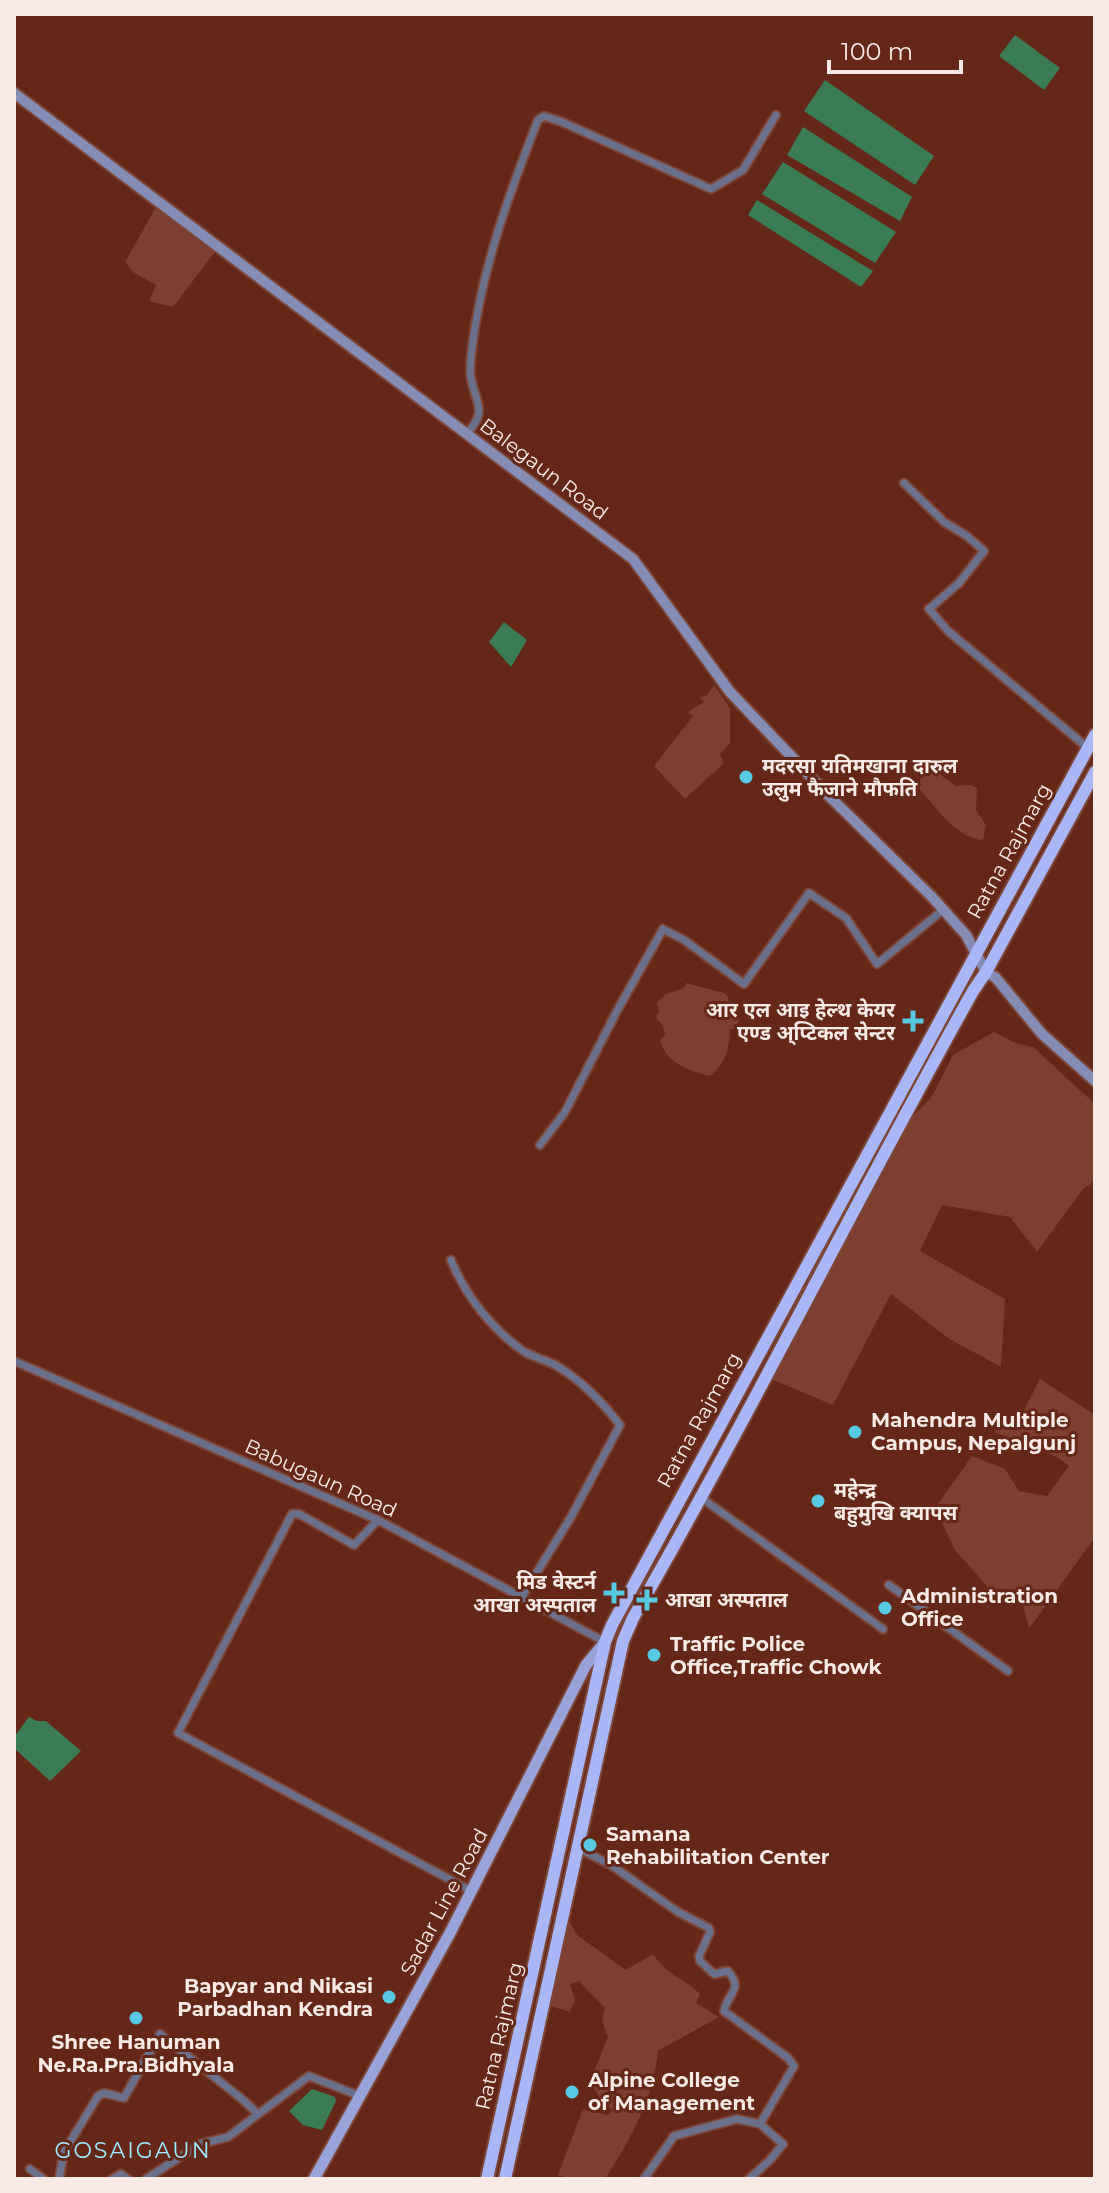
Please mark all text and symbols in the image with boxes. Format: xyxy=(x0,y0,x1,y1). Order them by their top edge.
scale bar xyxy=(829,24,961,74)
text: 100 m xyxy=(841,37,913,66)
street label: Balegaun Road xyxy=(475,413,613,525)
place label: मदरसा यतिमखाना दारुल उलुम फैजाने माैफति xyxy=(762,754,959,802)
marker: मदरसा यतिमखाना दारुल उलुम फैजाने माैफति xyxy=(737,768,755,786)
street label: Ratna Rajmarg xyxy=(962,779,1056,923)
place label: आर एल आइ हेल्थ केयर एण्ड अ्प्टिकल सेन्टर xyxy=(706,998,896,1046)
marker: आर एल आइ हेल्थ केयर एण्ड अ्प्टिकल सेन्टर xyxy=(902,1010,924,1032)
street label: Ratna Rajmarg xyxy=(652,1348,746,1492)
place label: Mahendra Multiple Campus, Nepalgunj xyxy=(871,1408,1076,1455)
marker: Mahendra Multiple Campus, Nepalgunj xyxy=(846,1423,864,1441)
street label: Babugaun Road xyxy=(241,1434,401,1522)
place label: महेन्द्र बहुमुखि क्यापस xyxy=(834,1478,958,1528)
marker: महेन्द्र बहुमुखि क्यापस xyxy=(809,1492,827,1510)
place label: मिड वेस्टर्न आखा अस्पताल xyxy=(473,1570,597,1617)
marker: मिड वेस्टर्न आखा अस्पताल xyxy=(603,1582,625,1604)
place label: Administration Office xyxy=(900,1584,1058,1631)
place label: आखा अस्पताल xyxy=(665,1588,789,1612)
marker: आखा अस्पताल xyxy=(636,1589,658,1611)
marker: Administration Office xyxy=(876,1599,894,1617)
place label: Traffic Police Office,Traffic Chowk xyxy=(670,1632,883,1679)
marker: Traffic Police Office,Traffic Chowk xyxy=(645,1646,663,1664)
place label: Samana Rehabilitation Center xyxy=(606,1822,830,1869)
street label: Sadar Line Road xyxy=(395,1824,493,1980)
marker: Samana Rehabilitation Center xyxy=(581,1836,599,1854)
street label: Ratna Rajmarg xyxy=(470,1960,528,2112)
place label: Bapyar and Nikasi Parbadhan Kendra xyxy=(177,1974,373,2021)
marker: Bapyar and Nikasi Parbadhan Kendra xyxy=(380,1988,398,2006)
marker: Shree Hanuman Ne.Ra.Pra.Bidhyala xyxy=(127,2009,145,2027)
place label: Shree Hanuman Ne.Ra.Pra.Bidhyala xyxy=(37,2030,235,2077)
place label: Alpine College of Management xyxy=(587,2068,755,2115)
marker: Alpine College of Management xyxy=(563,2083,581,2101)
district label: GOSAIGAUN xyxy=(54,2137,212,2164)

